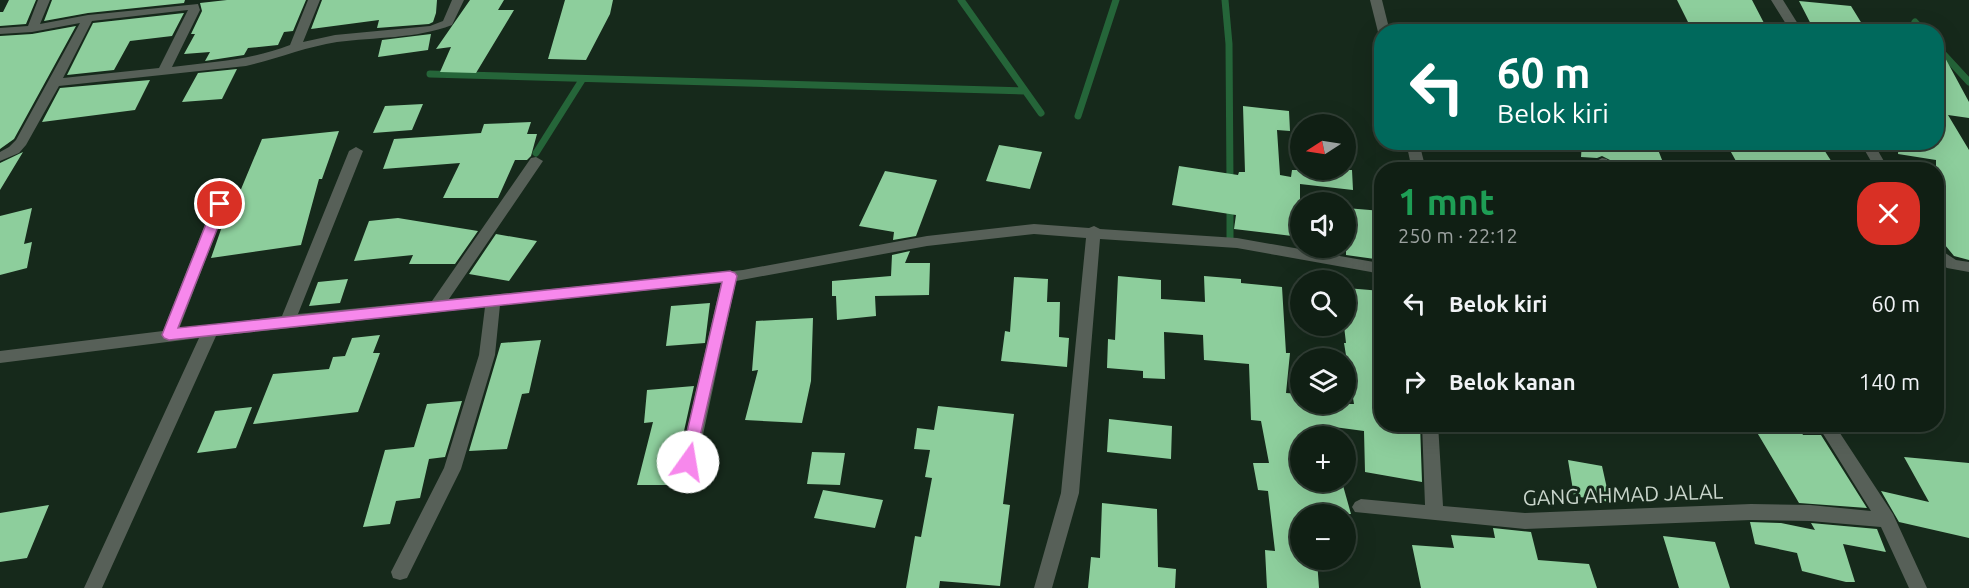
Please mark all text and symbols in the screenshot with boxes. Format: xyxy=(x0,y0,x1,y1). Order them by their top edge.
icon: left xyxy=(1398,48,1476,126)
text: 60 m xyxy=(1497,49,1591,96)
text: Belok kiri xyxy=(1497,98,1609,128)
north arrow xyxy=(1290,114,1356,180)
map controls xyxy=(1290,114,1356,570)
pin xyxy=(194,178,245,229)
text: 1 mnt xyxy=(1398,181,1494,222)
button: close xyxy=(1857,182,1920,245)
icon: arrive xyxy=(203,187,236,220)
button: sound xyxy=(1290,192,1356,258)
text: 250 m · 22:12 xyxy=(1398,224,1518,247)
button: search xyxy=(1290,270,1356,336)
icon: left xyxy=(1398,287,1431,320)
text: Belok kiri xyxy=(1449,291,1547,316)
text: 60 m xyxy=(1871,291,1920,316)
button: layers xyxy=(1290,348,1356,414)
icon: right xyxy=(1398,365,1431,398)
text: Belok kanan xyxy=(1449,369,1576,394)
text: 140 m xyxy=(1859,369,1920,394)
button: + xyxy=(1290,426,1356,492)
position arrow xyxy=(656,430,720,494)
street label: GANG AHMAD JALAL xyxy=(1522,478,1724,509)
button: − xyxy=(1290,504,1356,570)

